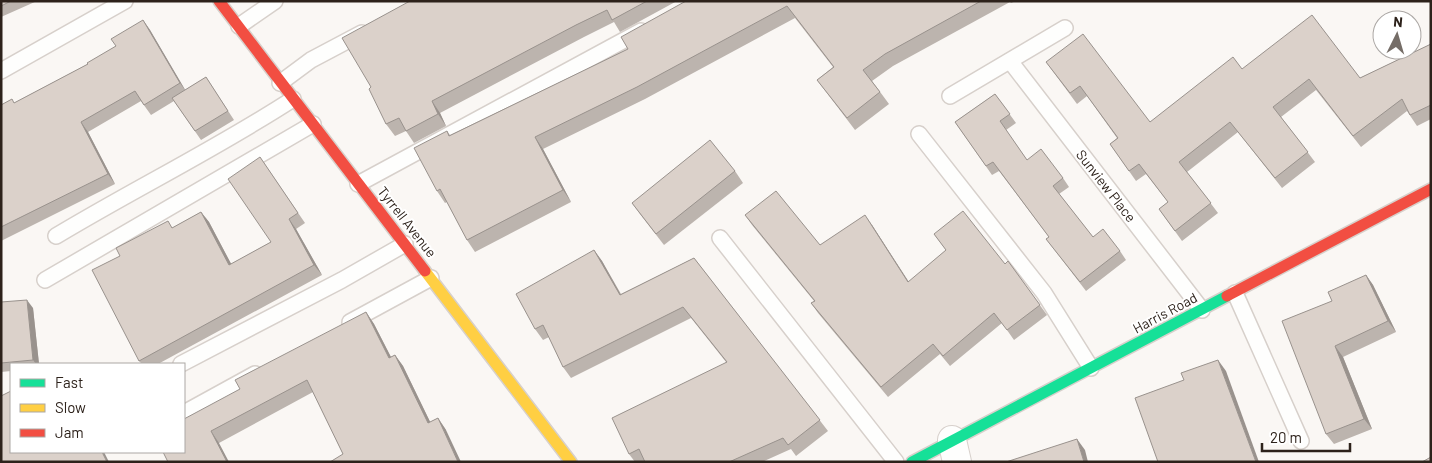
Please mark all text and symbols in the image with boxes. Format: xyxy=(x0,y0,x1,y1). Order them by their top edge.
north arrow xyxy=(1372,10,1422,60)
text: N xyxy=(1393,13,1404,30)
street label: Sunview Place xyxy=(1073,146,1140,225)
street label: Tyrrell Avenue xyxy=(374,183,440,261)
street label: Harris Road xyxy=(1130,288,1200,337)
legend xyxy=(10,363,185,453)
text: Fast xyxy=(55,373,83,391)
text: Slow xyxy=(55,398,86,416)
scale bar xyxy=(1262,420,1350,452)
text: Jam xyxy=(55,423,84,441)
text: 20 m xyxy=(1270,428,1302,446)

